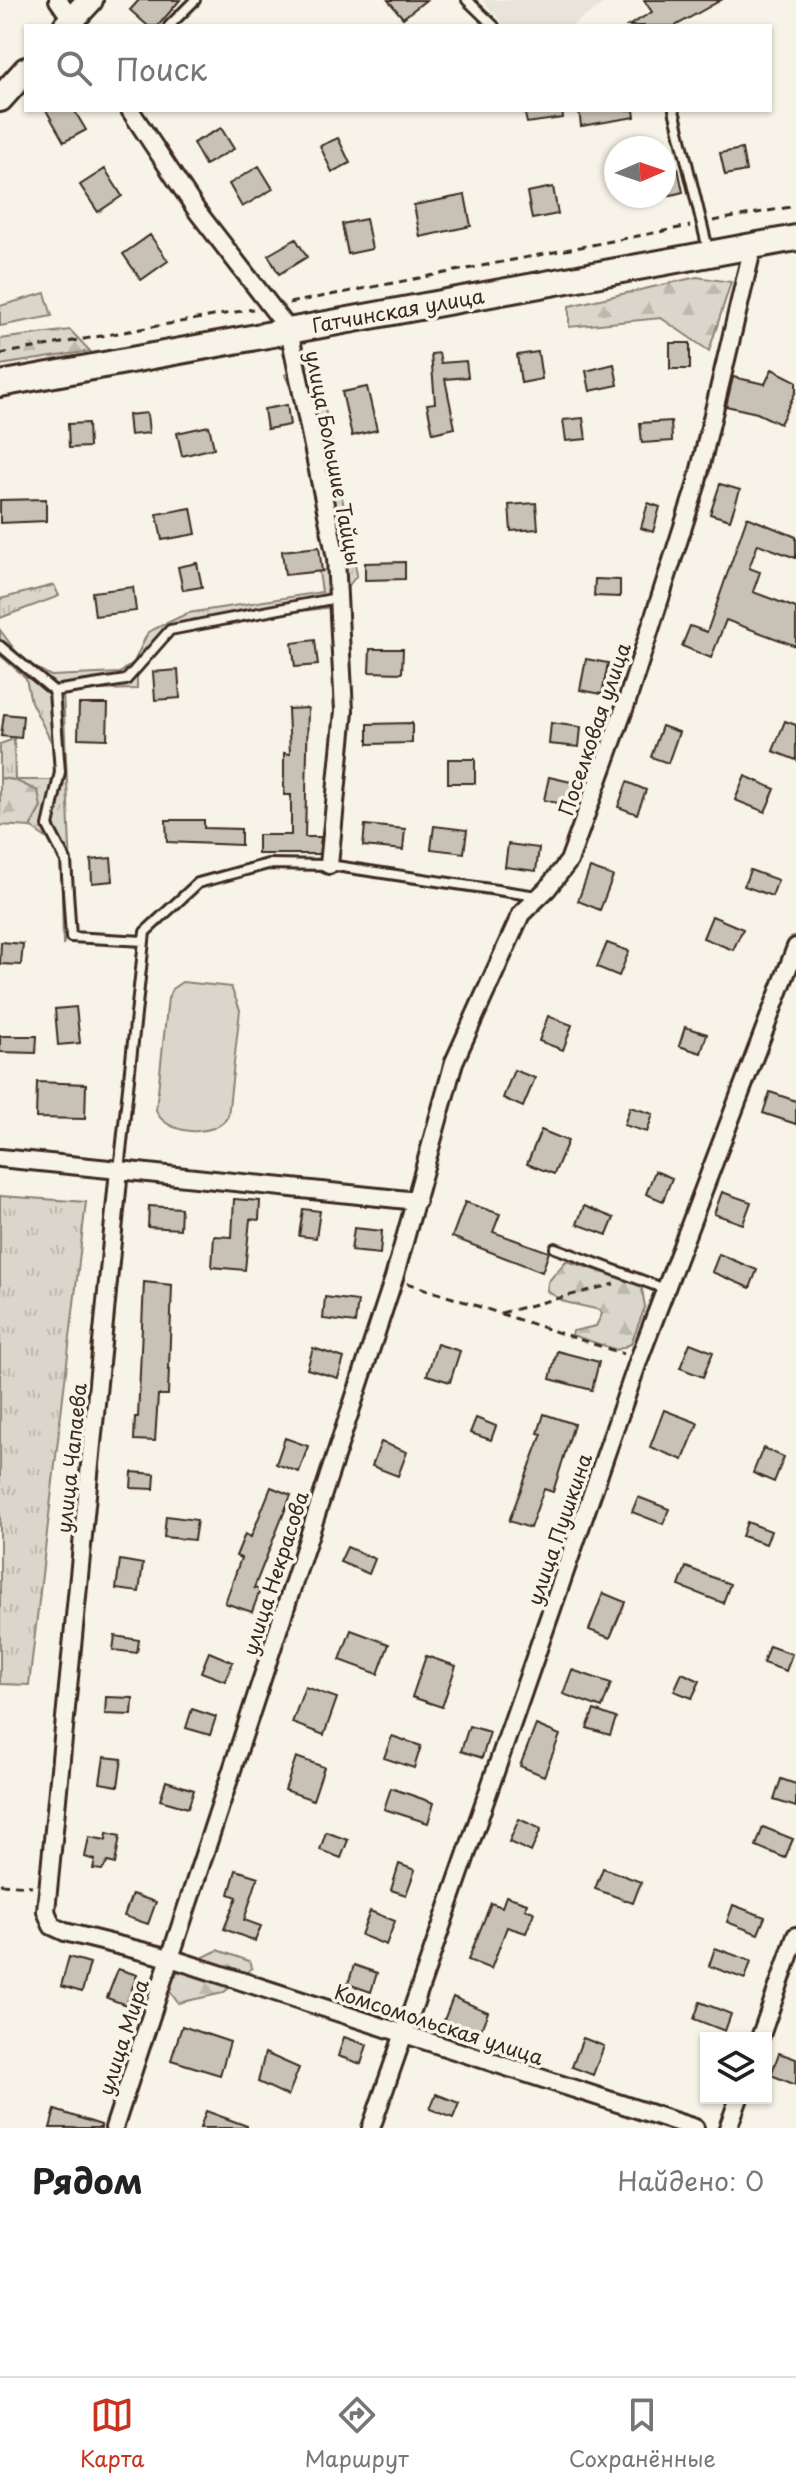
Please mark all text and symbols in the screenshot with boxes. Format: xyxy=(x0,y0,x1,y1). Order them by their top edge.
search box xyxy=(24,24,772,112)
icon: search xyxy=(52,46,96,90)
text: Поиск xyxy=(116,46,207,91)
north arrow xyxy=(604,136,676,208)
street label: Гатчинская улица xyxy=(310,280,487,340)
street label: улица Большие Тайцы xyxy=(298,348,370,568)
street label: Поселковая улица xyxy=(550,638,638,820)
street label: улица Чапаева xyxy=(48,1381,94,1535)
street label: улица Пушкина xyxy=(519,1449,599,1609)
street label: улица Некрасова xyxy=(234,1487,316,1659)
street label: улица Мира xyxy=(90,1975,156,2099)
street label: Комсомольская улица xyxy=(331,1976,548,2072)
map controls xyxy=(700,2032,772,2104)
button: layers xyxy=(700,2032,772,2104)
text: Рядом xyxy=(32,2154,143,2206)
text: Найдено: 0 xyxy=(618,2161,764,2200)
tab: Карта xyxy=(80,2393,145,2474)
tab: Маршрут xyxy=(305,2393,409,2474)
tab: Сохранённые xyxy=(569,2393,716,2474)

